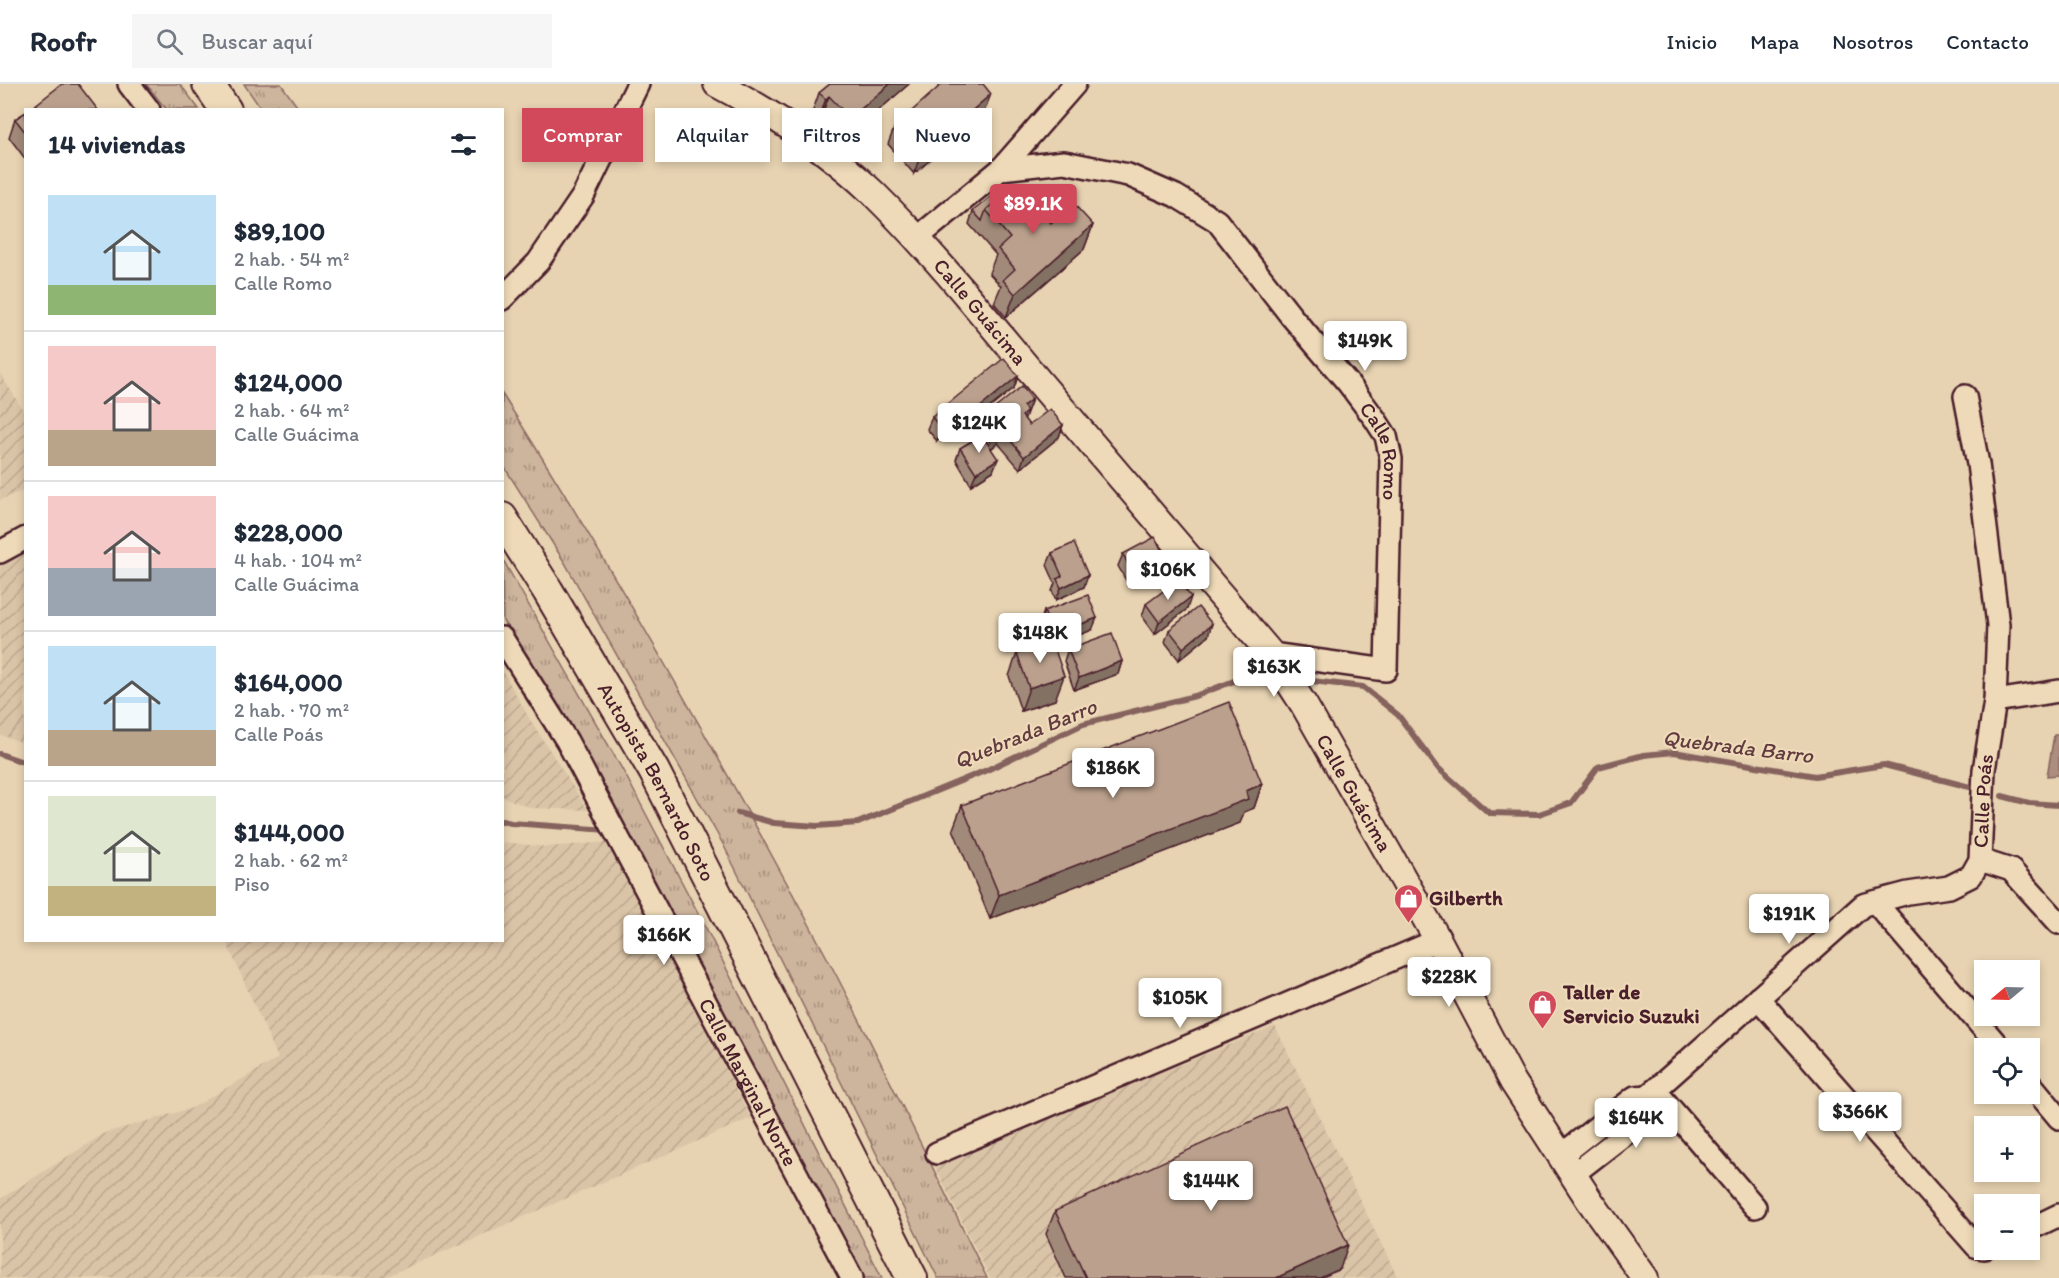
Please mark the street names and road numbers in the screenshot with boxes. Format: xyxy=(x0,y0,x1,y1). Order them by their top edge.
street label: Calle Guácima xyxy=(929,253,1033,370)
street label: Calle Romo xyxy=(1355,397,1404,501)
street label: Autopista Bernardo Soto xyxy=(593,678,721,885)
street label: Calle Guácima xyxy=(1311,729,1398,856)
street label: Calle Poás xyxy=(1968,752,1998,848)
street label: Calle Marginal Norte xyxy=(694,994,803,1170)

